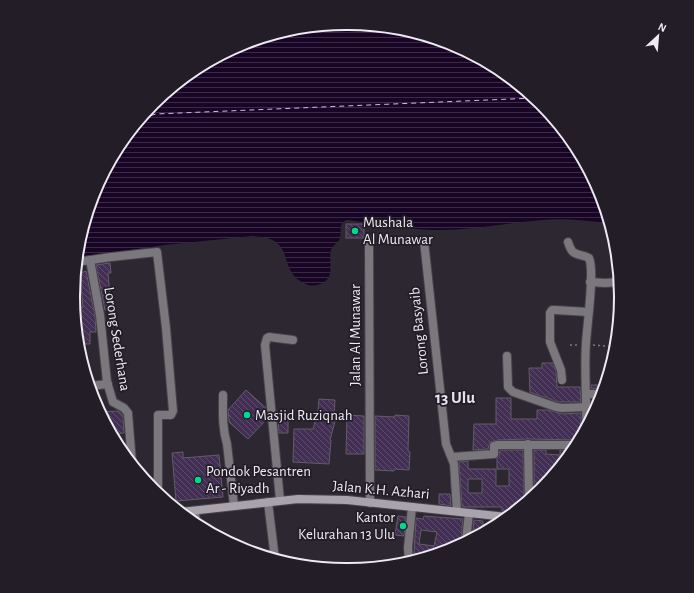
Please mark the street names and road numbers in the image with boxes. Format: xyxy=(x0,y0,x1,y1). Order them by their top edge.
street label: Jalan Al Munawar xyxy=(348,284,363,386)
street label: Lorong Sederhana xyxy=(101,286,133,392)
street label: Lorong Basyaib xyxy=(407,286,431,375)
street label: Jalan K.H. Azhari xyxy=(332,478,430,502)

